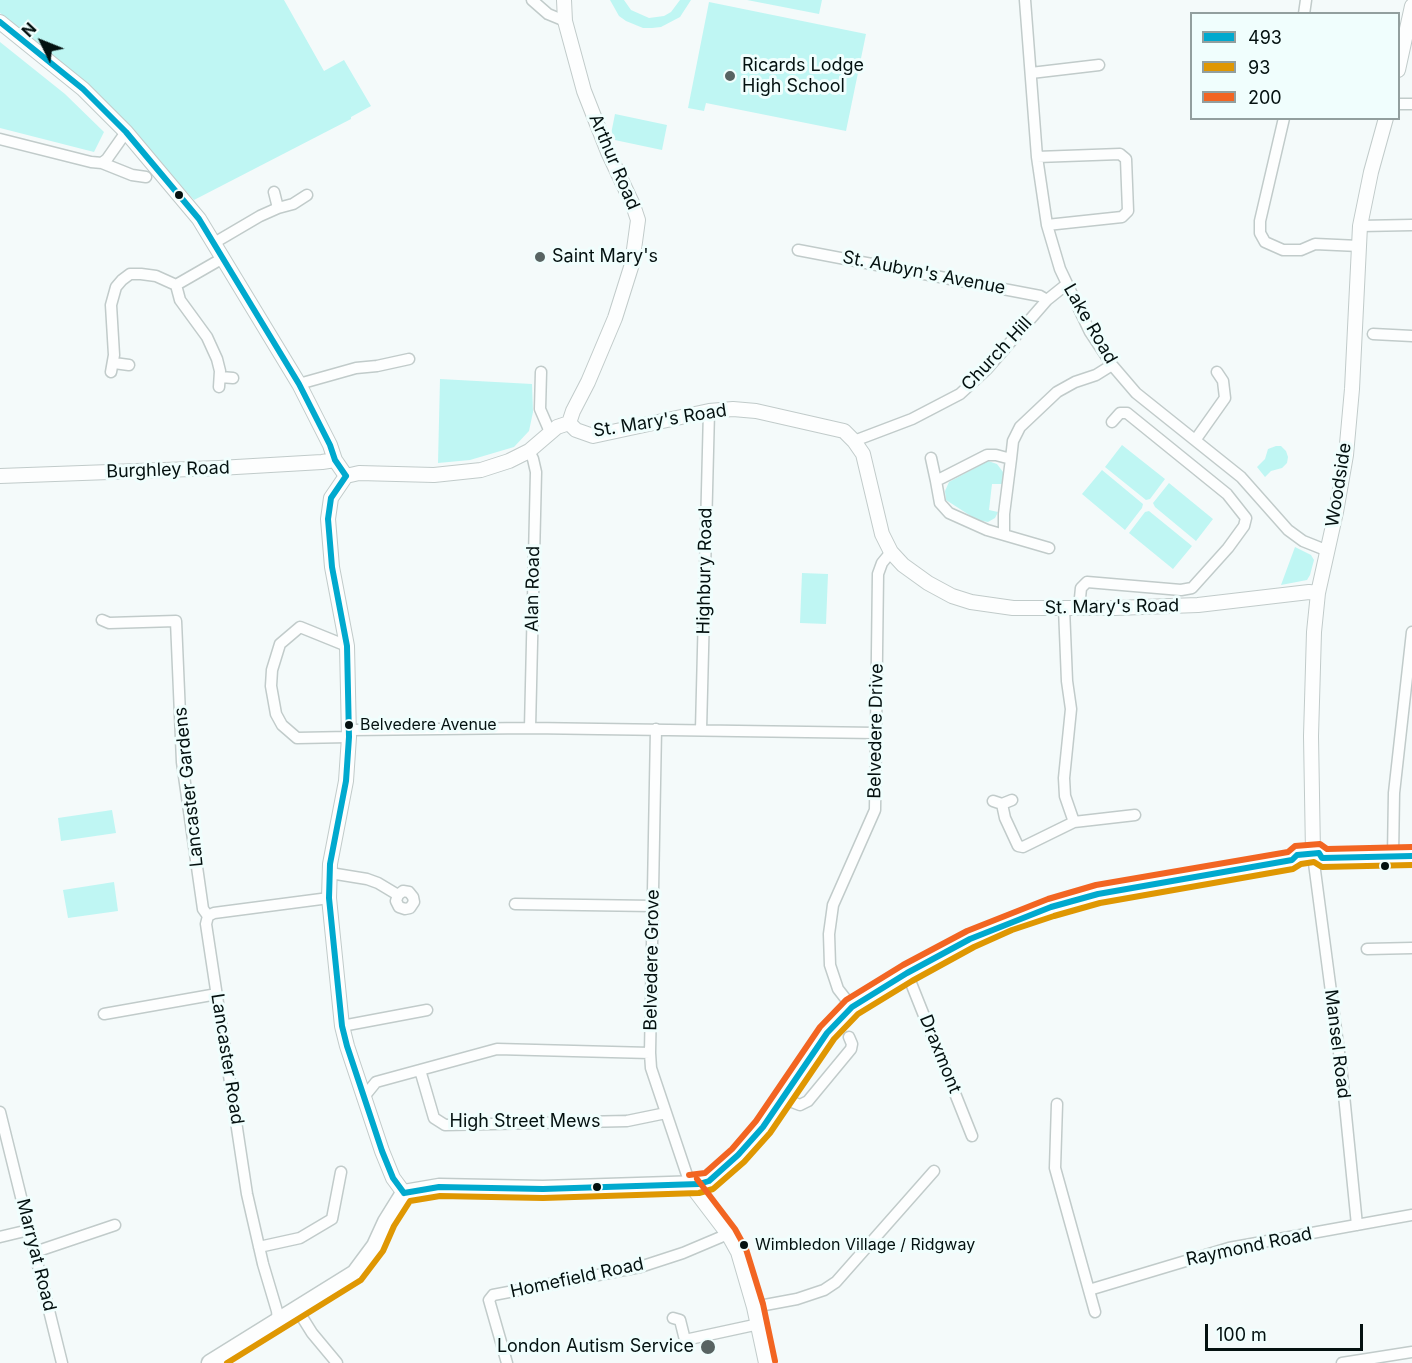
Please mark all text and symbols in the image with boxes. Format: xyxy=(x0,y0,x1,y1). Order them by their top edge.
north arrow xyxy=(12,12,72,72)
legend xyxy=(1190,12,1400,120)
text: N xyxy=(17,18,40,41)
text: 493 xyxy=(1248,27,1282,48)
place label: Ricards Lodge High School xyxy=(742,55,864,98)
text: 93 xyxy=(1248,57,1270,78)
marker: Ricards Lodge High School xyxy=(723,69,737,83)
text: 200 xyxy=(1248,87,1282,108)
street label: Arthur Road xyxy=(584,111,644,213)
unlabelled marker xyxy=(173,189,185,201)
place label: Saint Mary's xyxy=(552,246,658,268)
street label: St. Aubyn's Avenue xyxy=(841,247,1007,299)
marker: Saint Mary's xyxy=(533,250,547,264)
street label: Lake Road xyxy=(1058,280,1122,368)
street label: Church Hill xyxy=(957,312,1037,396)
street label: St. Mary's Road xyxy=(592,400,728,442)
street label: Woodside xyxy=(1322,441,1356,529)
street label: Burghley Road xyxy=(106,457,230,483)
street label: Highbury Road xyxy=(693,507,717,635)
street label: Alan Road xyxy=(521,546,545,632)
street label: St. Mary's Road xyxy=(1045,595,1179,619)
street label: Belvedere Drive xyxy=(864,663,888,799)
street label: Lancaster Gardens xyxy=(170,706,208,868)
place label: Belvedere Avenue xyxy=(360,715,497,735)
marker: Belvedere Avenue xyxy=(343,719,355,731)
unlabelled marker xyxy=(1379,860,1391,872)
street label: Belvedere Grove xyxy=(640,889,664,1031)
street label: Mansel Road xyxy=(1320,988,1354,1100)
street label: Lancaster Road xyxy=(206,992,248,1126)
street label: Draxmont xyxy=(914,1012,966,1096)
street label: High Street Mews xyxy=(450,1111,600,1133)
unlabelled marker xyxy=(591,1181,603,1193)
street label: Marryat Road xyxy=(12,1197,60,1313)
street label: Raymond Road xyxy=(1184,1223,1314,1271)
place label: Wimbledon Village / Ridgway xyxy=(755,1235,975,1255)
marker: Wimbledon Village / Ridgway xyxy=(738,1239,750,1251)
street label: Homefield Road xyxy=(508,1253,646,1303)
scale bar xyxy=(1208,1312,1366,1350)
text: 100 m xyxy=(1216,1324,1267,1345)
place label: London Autism Service xyxy=(497,1336,694,1358)
marker: London Autism Service xyxy=(699,1338,717,1356)

